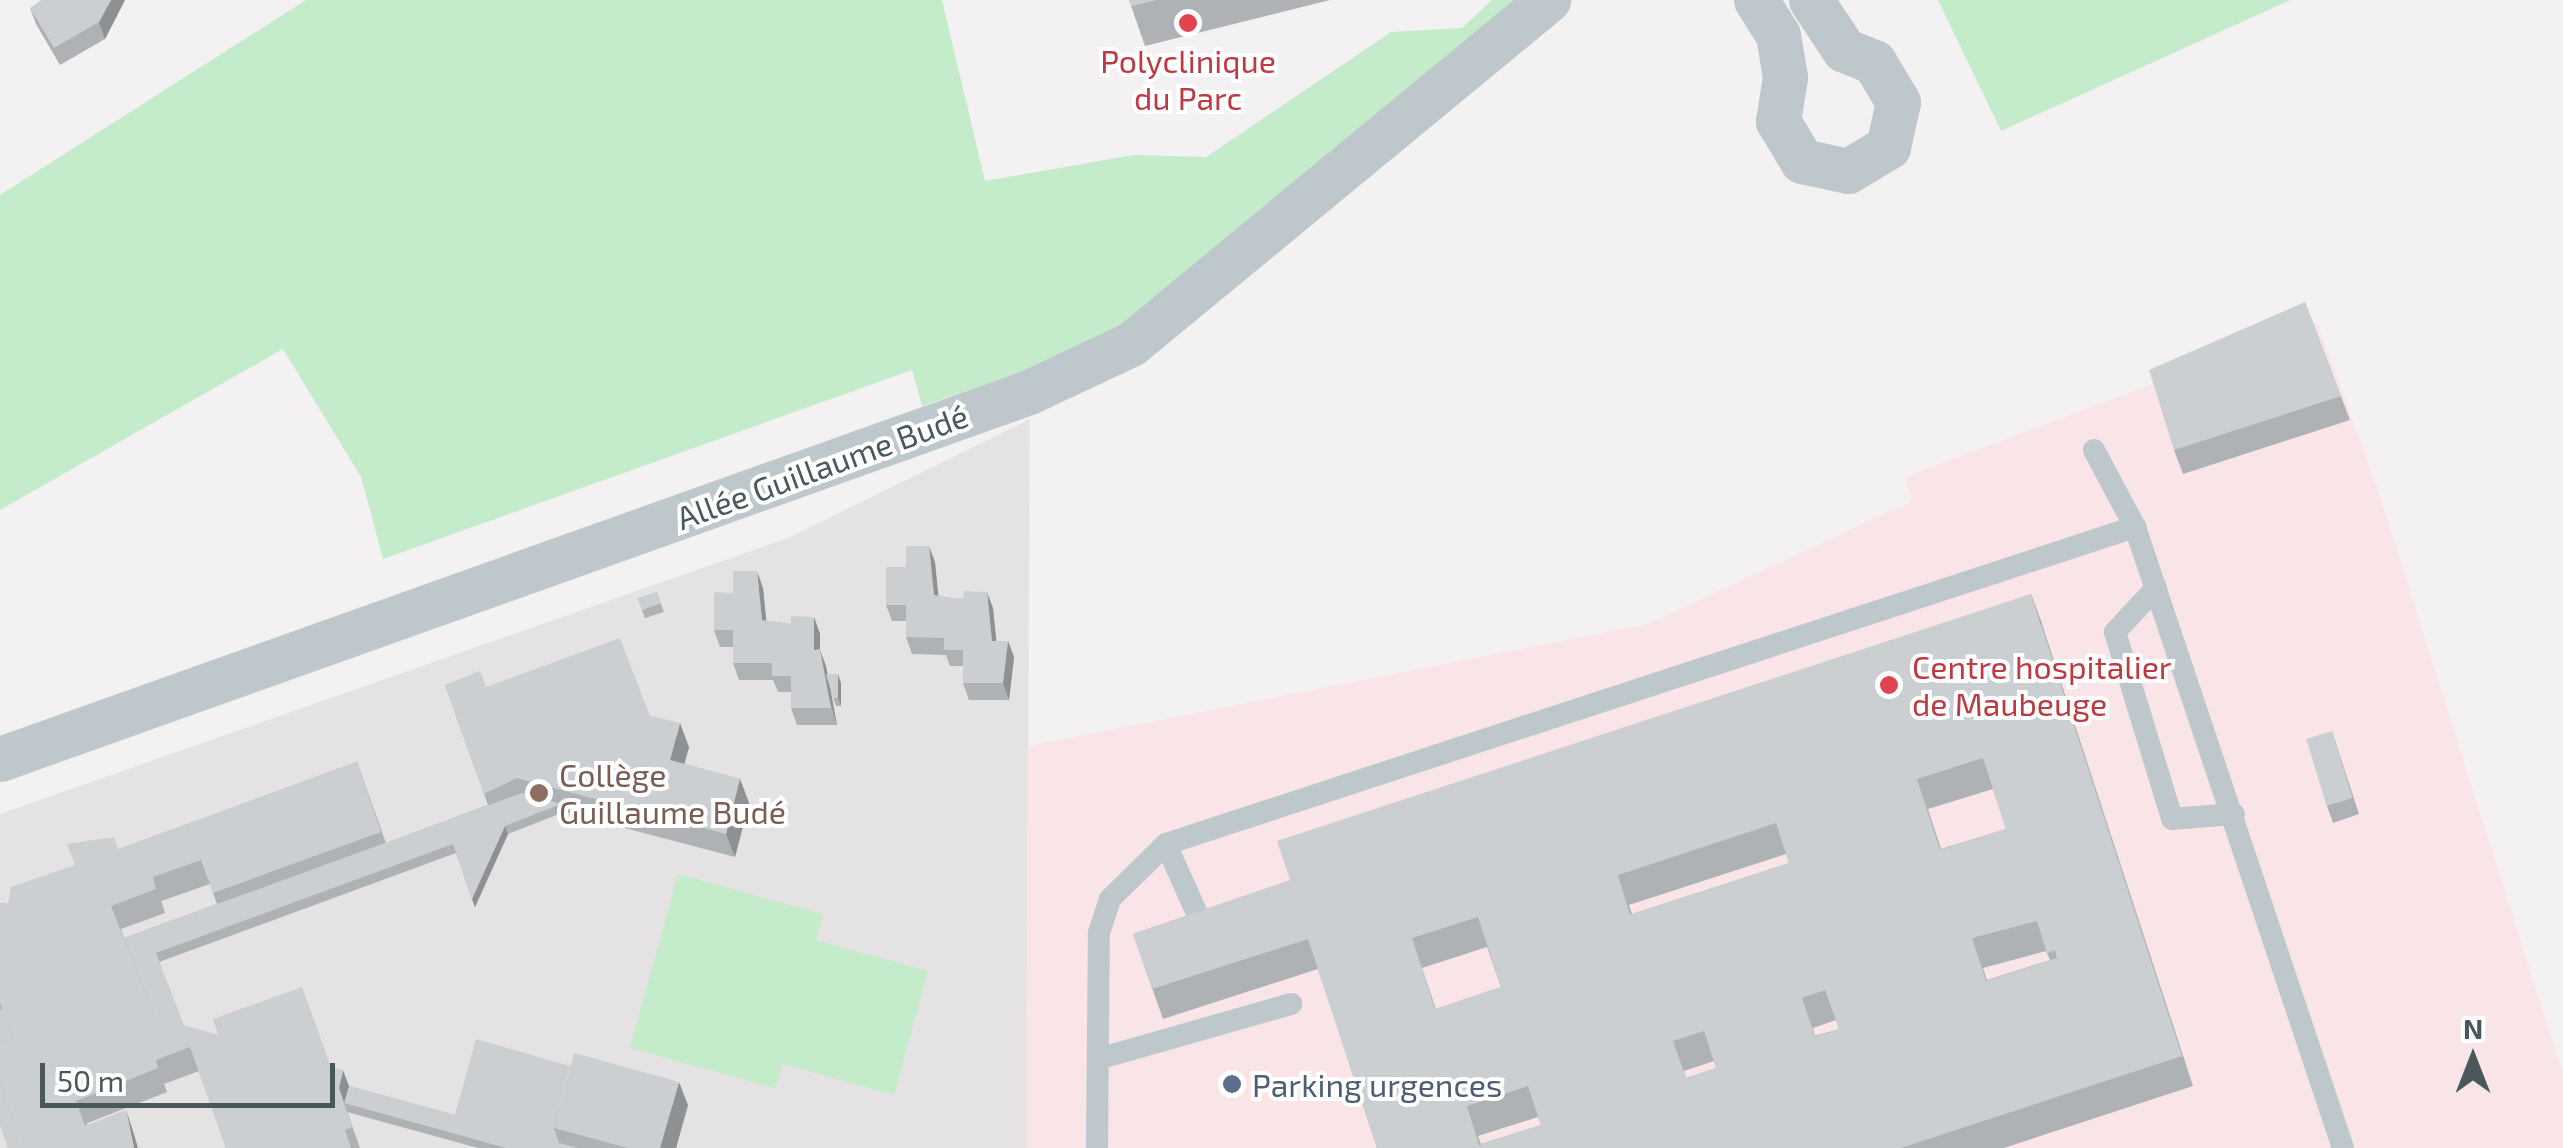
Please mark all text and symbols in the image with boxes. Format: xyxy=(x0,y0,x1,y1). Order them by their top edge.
marker: Polyclinique du Parc xyxy=(1175,10,1201,36)
place label: Polyclinique du Parc xyxy=(1100,42,1276,117)
street label: Allée Guillaume Budé xyxy=(671,395,973,537)
place label: Centre hospitalier de Maubeuge xyxy=(1912,648,2172,723)
marker: Centre hospitalier de Maubeuge xyxy=(1876,672,1902,698)
place label: Collège Guillaume Budé xyxy=(559,756,786,831)
marker: Collège Guillaume Budé xyxy=(528,782,550,804)
north arrow xyxy=(2423,1008,2523,1108)
text: N xyxy=(2463,1011,2483,1045)
scale bar xyxy=(45,1043,340,1105)
text: 50 m xyxy=(57,1062,124,1098)
place label: Parking urgences xyxy=(1252,1065,1502,1103)
marker: Parking urgences xyxy=(1221,1073,1243,1095)

